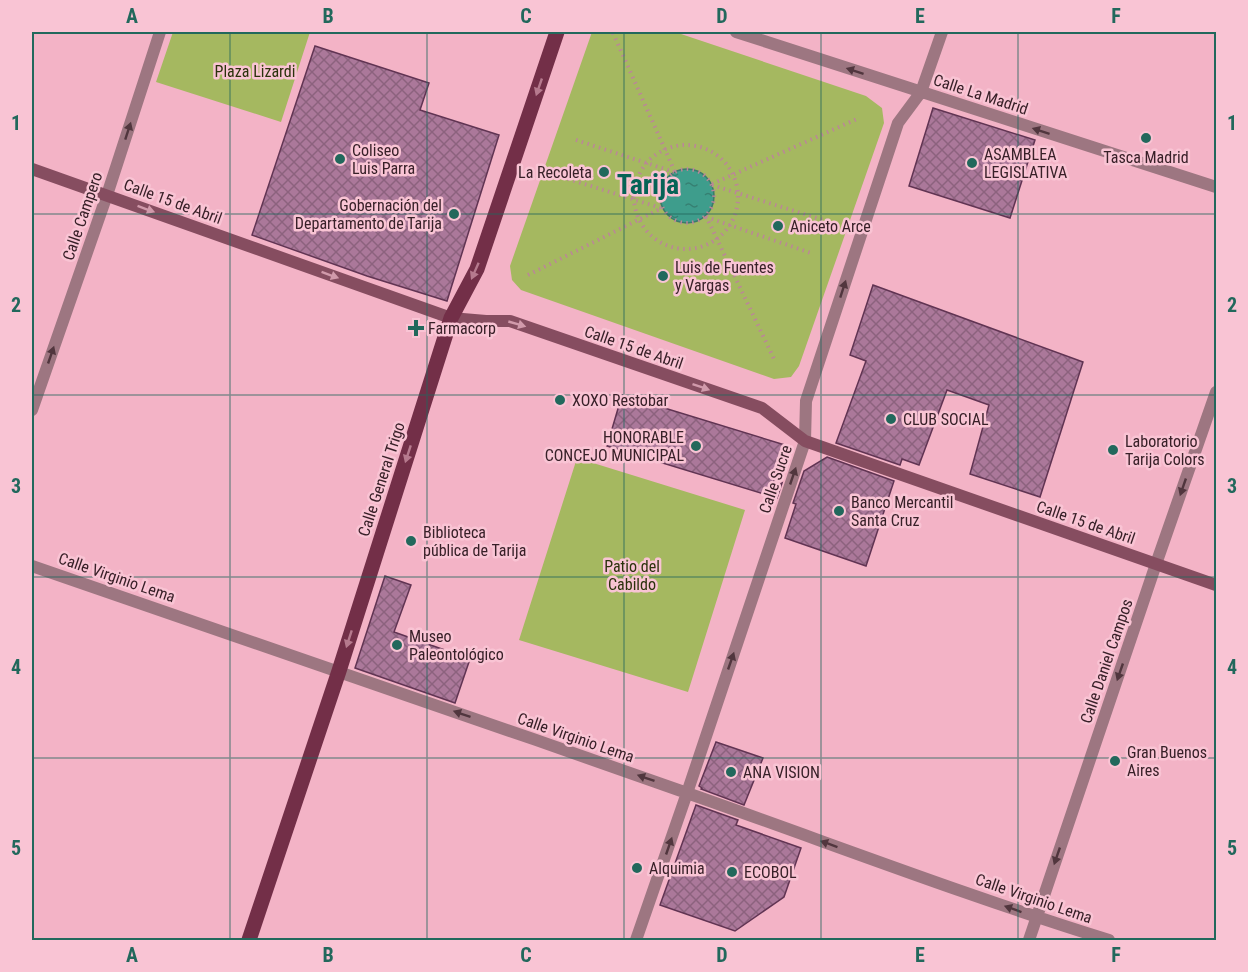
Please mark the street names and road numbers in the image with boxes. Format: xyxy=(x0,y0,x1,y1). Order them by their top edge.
street label: Calle La Madrid xyxy=(931,70,1031,119)
street label: Calle Campero xyxy=(58,169,106,263)
street label: Calle 15 de Abril xyxy=(121,175,225,228)
street label: Calle 15 de Abril xyxy=(582,322,686,373)
street label: Calle General Trigo xyxy=(354,420,409,539)
street label: Calle Sucre xyxy=(755,443,796,516)
street label: Calle 15 de Abril xyxy=(1034,497,1138,548)
street label: Calle Virginio Lema xyxy=(56,549,178,606)
street label: Calle Daniel Campos xyxy=(1076,596,1137,726)
street label: Calle Virginio Lema xyxy=(515,709,637,766)
street label: Calle Virginio Lema xyxy=(973,870,1095,927)

